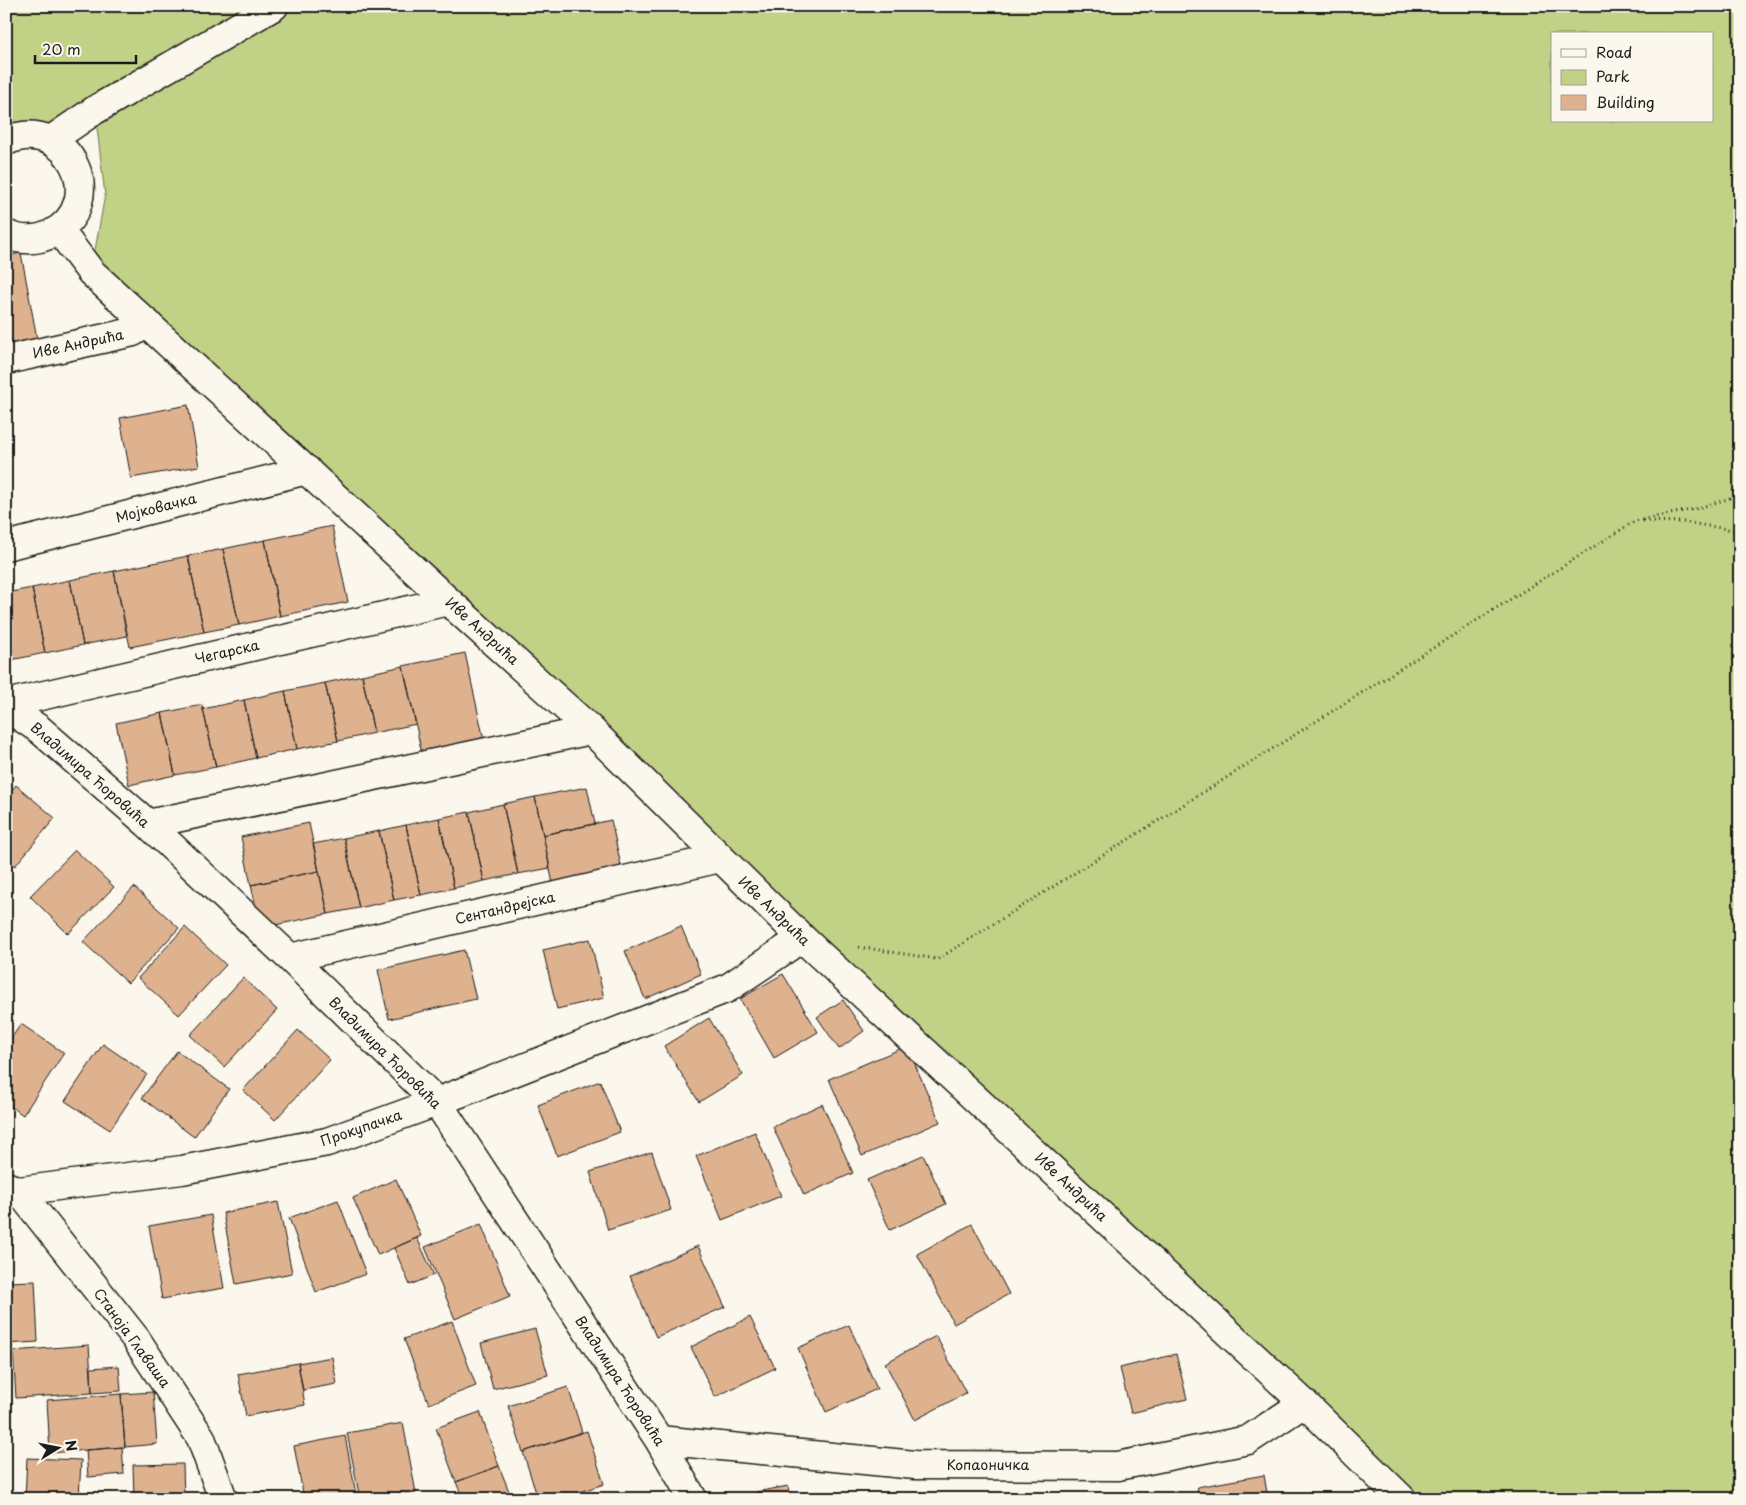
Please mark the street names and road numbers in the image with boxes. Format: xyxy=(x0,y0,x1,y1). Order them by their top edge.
street label: Иве Андрића xyxy=(30,324,126,363)
street label: Мојковачка xyxy=(113,487,199,528)
street label: Иве Андрића xyxy=(441,592,524,670)
street label: Чегарска xyxy=(193,634,261,669)
street label: Владимира Ћоровића xyxy=(26,717,154,832)
street label: Иве Андрића xyxy=(734,871,815,950)
street label: Сентандрејска xyxy=(453,886,557,929)
street label: Владимира Ћоровића xyxy=(324,992,446,1114)
street label: Прокупачка xyxy=(317,1104,405,1151)
street label: Иве Андрића xyxy=(1030,1147,1112,1226)
street label: Станоја Главаша xyxy=(89,1284,176,1392)
street label: Владимира Ћоровића xyxy=(570,1312,671,1450)
street label: Копаоничка xyxy=(947,1454,1029,1475)

